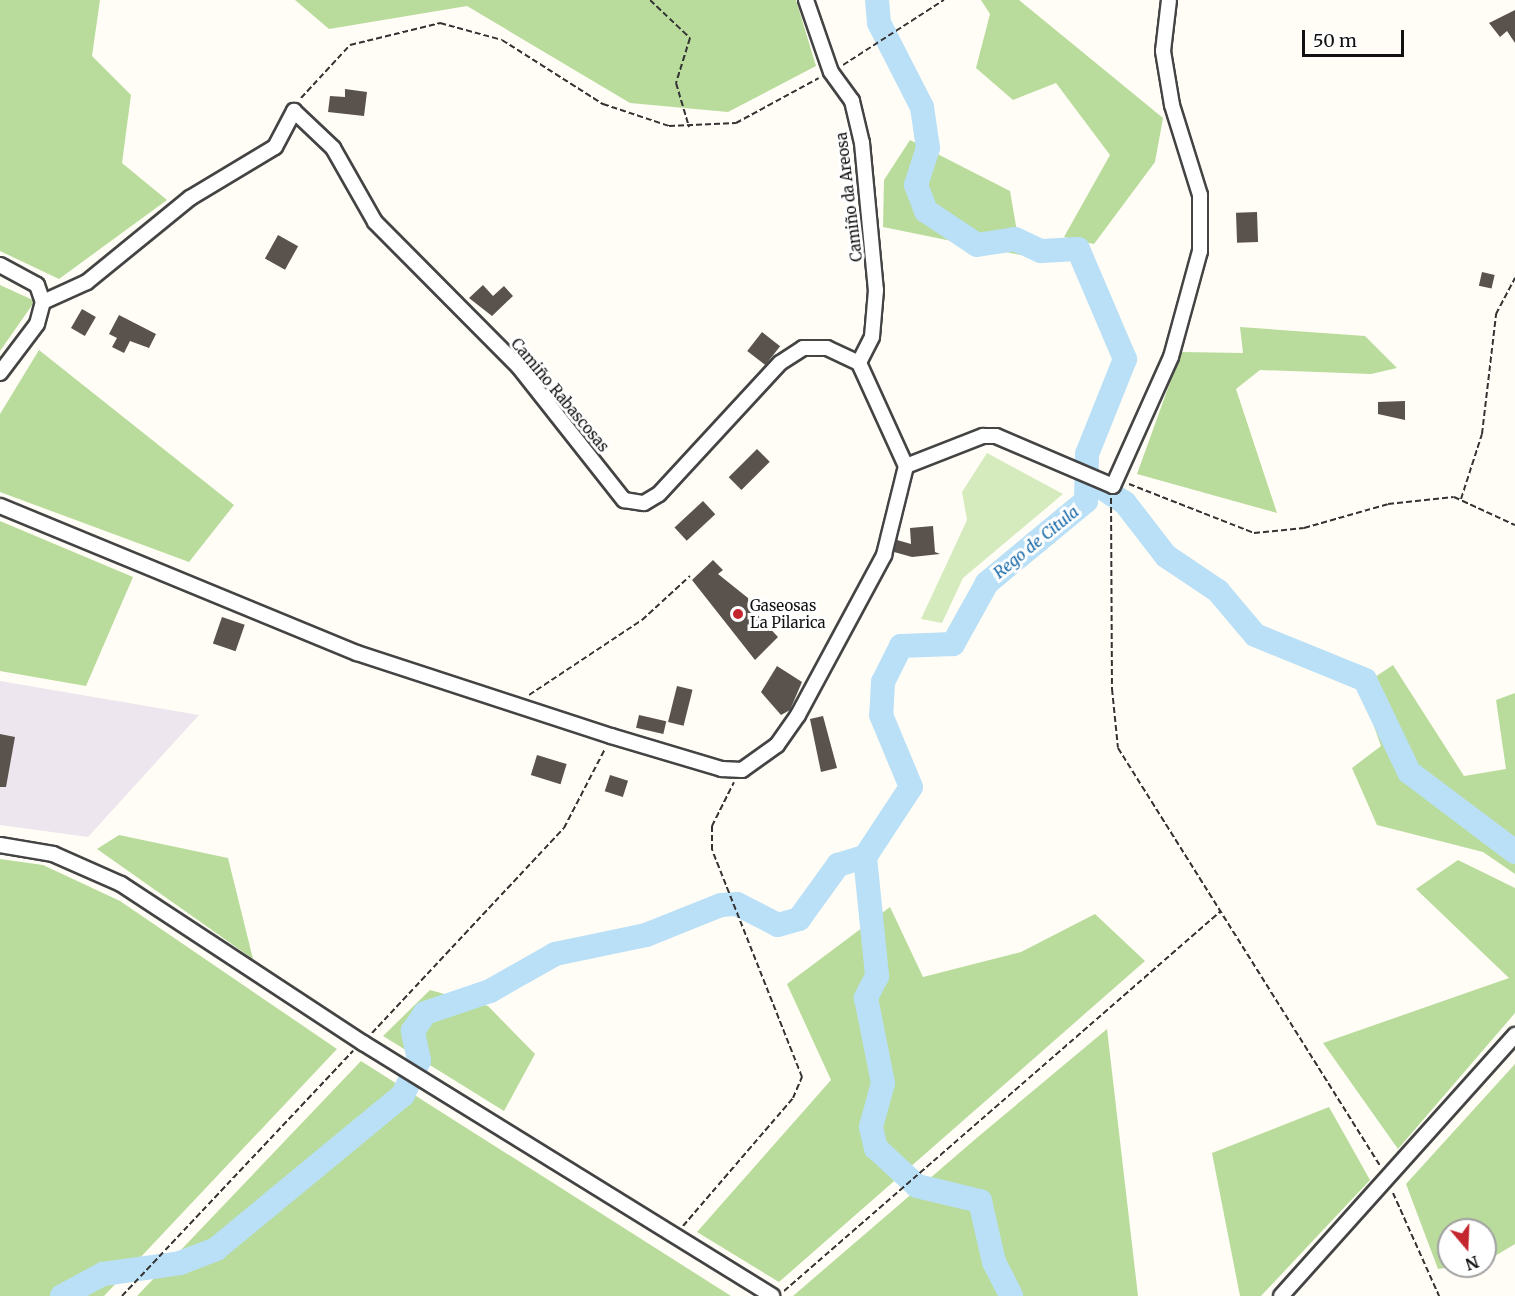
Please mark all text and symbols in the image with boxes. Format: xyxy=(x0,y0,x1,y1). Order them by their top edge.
scale bar xyxy=(1305,18,1407,56)
text: 50 m xyxy=(1313,29,1357,52)
street label: Camiño da Areosa xyxy=(832,131,866,263)
street label: Camiño Rabascosas xyxy=(507,335,613,455)
water label: Rego de Citula xyxy=(990,502,1082,582)
place label: Gaseosas La Pilarica xyxy=(750,596,826,631)
marker: Gaseosas La Pilarica xyxy=(731,607,745,621)
north arrow xyxy=(1437,1218,1497,1278)
text: N xyxy=(1463,1252,1481,1275)

